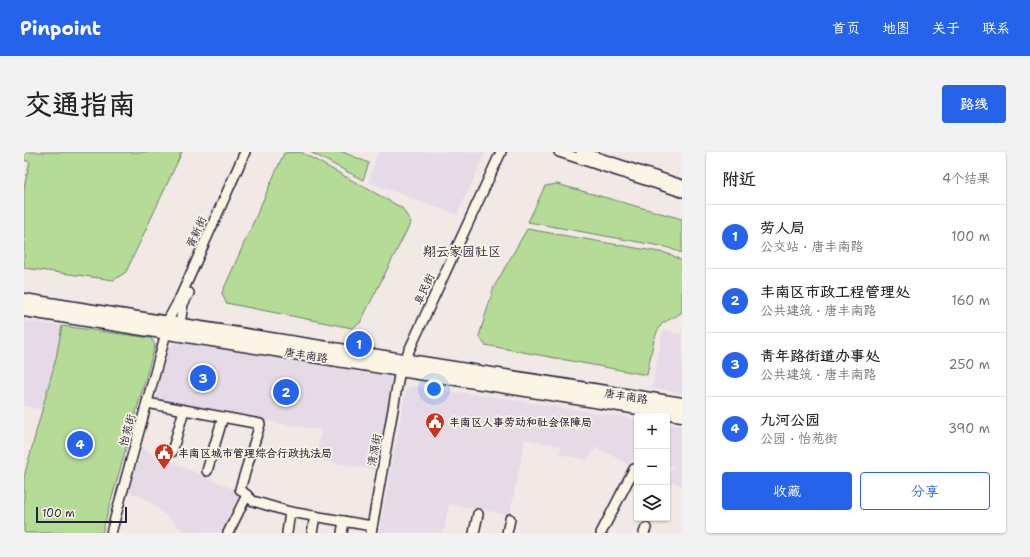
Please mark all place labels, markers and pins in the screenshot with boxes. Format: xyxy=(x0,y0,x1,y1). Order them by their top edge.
pin: 1 xyxy=(346,329,372,359)
pin: 3 xyxy=(190,363,216,393)
pin: 2 xyxy=(273,377,299,407)
public building icon: 丰南区人事劳动和社会保障局 xyxy=(424,411,446,439)
place label: 丰南区人事劳动和社会保障局 xyxy=(449,415,592,430)
pin: 4 xyxy=(67,429,93,459)
public building icon: 丰南区城市管理综合行政执法局 xyxy=(153,442,175,470)
place label: 丰南区城市管理综合行政执法局 xyxy=(178,446,332,461)

